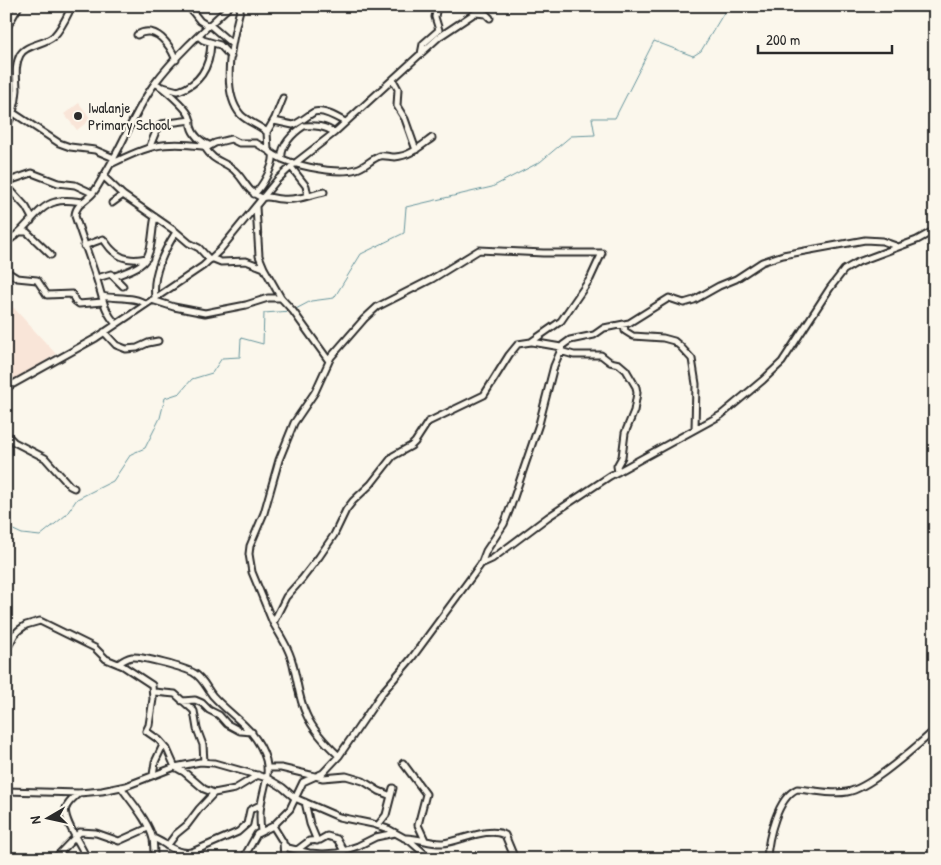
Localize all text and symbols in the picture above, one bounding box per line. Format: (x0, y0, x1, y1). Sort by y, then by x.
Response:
scale bar (758, 22, 892, 54)
text: 200 m (766, 29, 800, 50)
place label: Iwalanje Primary School (88, 97, 171, 135)
marker: Iwalanje Primary School (72, 110, 84, 122)
north arrow (22, 792, 72, 842)
text: N (25, 814, 45, 825)

